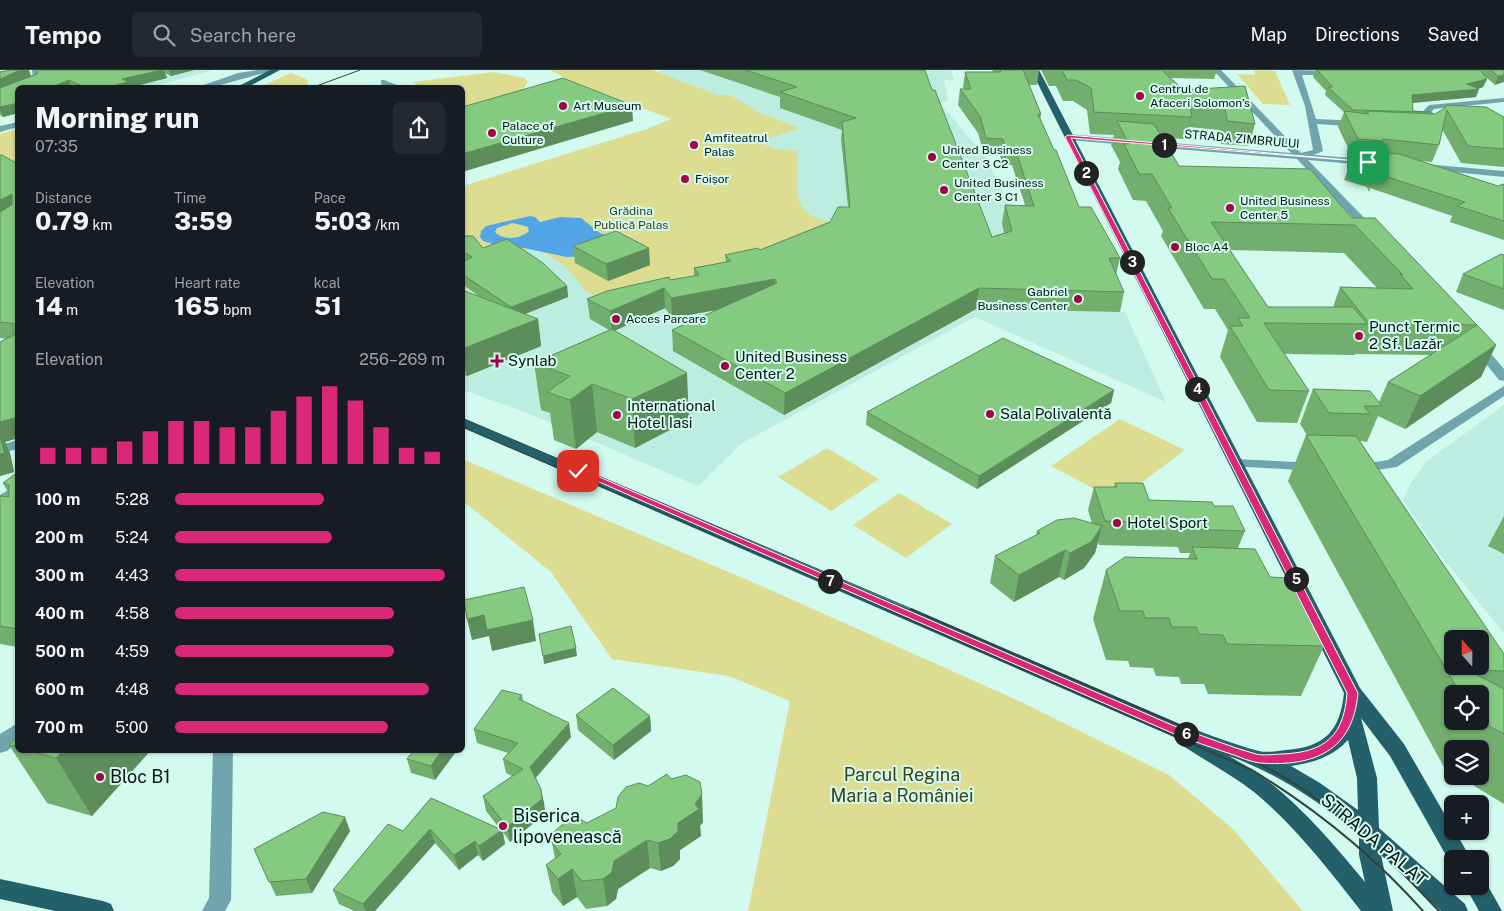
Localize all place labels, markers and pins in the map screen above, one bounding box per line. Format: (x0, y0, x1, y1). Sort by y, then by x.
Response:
place label: Centrul de Afaceri Solomon’s (1150, 82, 1250, 110)
marker: Centrul de Afaceri Solomon’s (1134, 90, 1146, 102)
place label: Art Museum (573, 99, 642, 113)
marker: Art Museum (557, 100, 569, 112)
place label: Palace of Culture (502, 119, 554, 147)
marker: Palace of Culture (486, 127, 498, 139)
place label: Amfiteatrul Palas (704, 131, 768, 159)
pin: 1 (1152, 132, 1176, 158)
marker: Amfiteatrul Palas (688, 139, 700, 151)
pin (1347, 141, 1389, 183)
place label: United Business Center 3 C2 (942, 143, 1032, 171)
marker: United Business Center 3 C2 (926, 151, 938, 163)
pin: 2 (1074, 160, 1098, 186)
place label: Foișor (695, 172, 730, 186)
marker: Foișor (679, 173, 691, 185)
place label: United Business Center 3 C1 (954, 176, 1044, 204)
marker: United Business Center 3 C1 (938, 184, 950, 196)
place label: United Business Center 5 (1240, 194, 1330, 222)
marker: United Business Center 5 (1224, 202, 1236, 214)
place label: Bloc A4 (1185, 240, 1229, 254)
marker: Bloc A4 (1169, 241, 1181, 253)
pin: 3 (1120, 250, 1144, 274)
place label: Gabriel Business Center (977, 285, 1068, 313)
marker: Gabriel Business Center (1072, 293, 1084, 305)
place label: Acces Parcare (626, 312, 706, 326)
marker: Acces Parcare (610, 313, 622, 325)
place label: Punct Termic 2 Sf. Lazăr (1369, 318, 1460, 352)
marker: Punct Termic 2 Sf. Lazăr (1353, 330, 1365, 342)
place label: United Business Center 2 (735, 348, 847, 382)
place label: Synlab (508, 352, 557, 369)
marker: Synlab (490, 354, 504, 368)
marker: United Business Center 2 (719, 360, 731, 372)
pin: 4 (1184, 376, 1210, 402)
place label: International Hotel Iasi (627, 397, 716, 431)
place label: Sala Polivalentă (1000, 405, 1112, 422)
marker: Sala Polivalentă (984, 408, 996, 420)
marker: International Hotel Iasi (611, 409, 623, 421)
pin (557, 450, 599, 492)
place label: Hotel Sport (1127, 514, 1208, 531)
marker: Hotel Sport (1111, 517, 1123, 529)
pin: 5 (1284, 566, 1308, 592)
pin: 7 (818, 568, 842, 594)
pin: 6 (1174, 722, 1198, 746)
place label: Bloc B1 (110, 766, 171, 787)
marker: Bloc B1 (94, 771, 106, 783)
place label: Biserica lipovenească (513, 805, 622, 847)
marker: Biserica lipovenească (497, 820, 509, 832)

